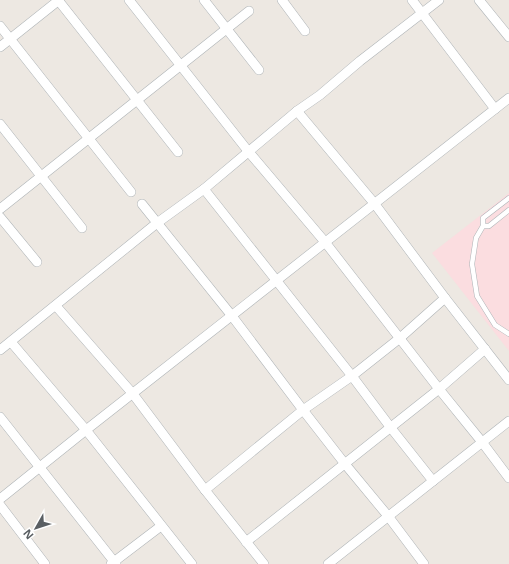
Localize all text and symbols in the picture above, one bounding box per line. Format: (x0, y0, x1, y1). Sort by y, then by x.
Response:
north arrow (16, 508, 56, 548)
text: N (19, 526, 36, 543)

